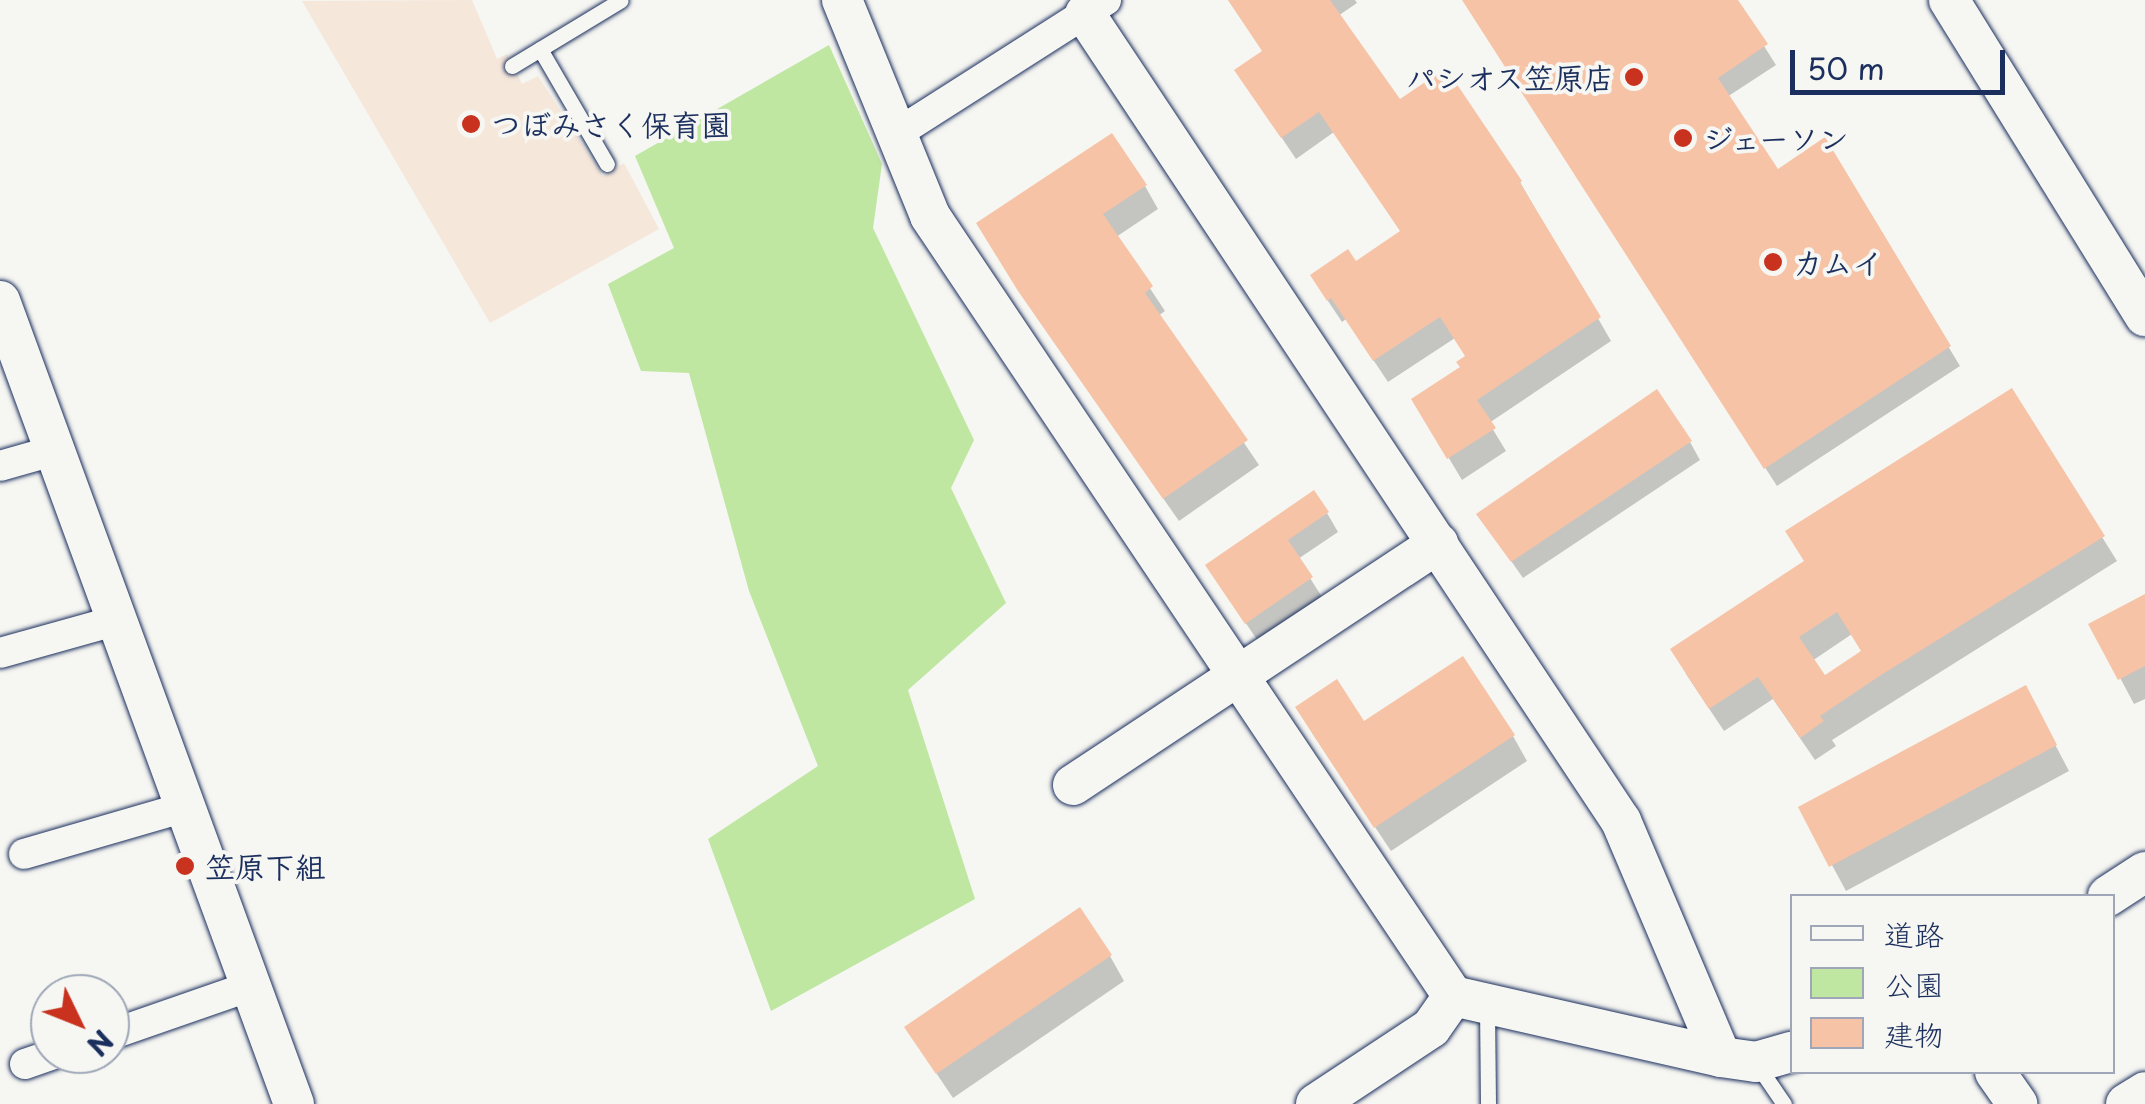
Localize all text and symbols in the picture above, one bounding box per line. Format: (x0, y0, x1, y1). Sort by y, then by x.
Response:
scale bar (1795, 30, 2010, 92)
text: 50 m (1807, 45, 1885, 90)
place label: パシオス笠原店 (1404, 59, 1614, 95)
marker: パシオス笠原店 (1623, 66, 1645, 88)
place label: つぼみさく保育園 (491, 106, 731, 142)
marker: つぼみさく保育園 (460, 113, 482, 135)
place label: ジェーソン (1703, 120, 1851, 156)
marker: ジェーソン (1672, 127, 1694, 149)
place label: カムイ (1793, 244, 1883, 280)
marker: カムイ (1762, 251, 1784, 273)
place label: 笠原下組 (205, 848, 325, 884)
marker: 笠原下組 (174, 855, 196, 877)
legend (1790, 894, 2115, 1074)
text: 道路 (1884, 911, 1944, 956)
text: 公園 (1884, 961, 1944, 1006)
north arrow (30, 974, 130, 1074)
text: 建物 (1884, 1011, 1944, 1056)
text: N (78, 1021, 124, 1066)

